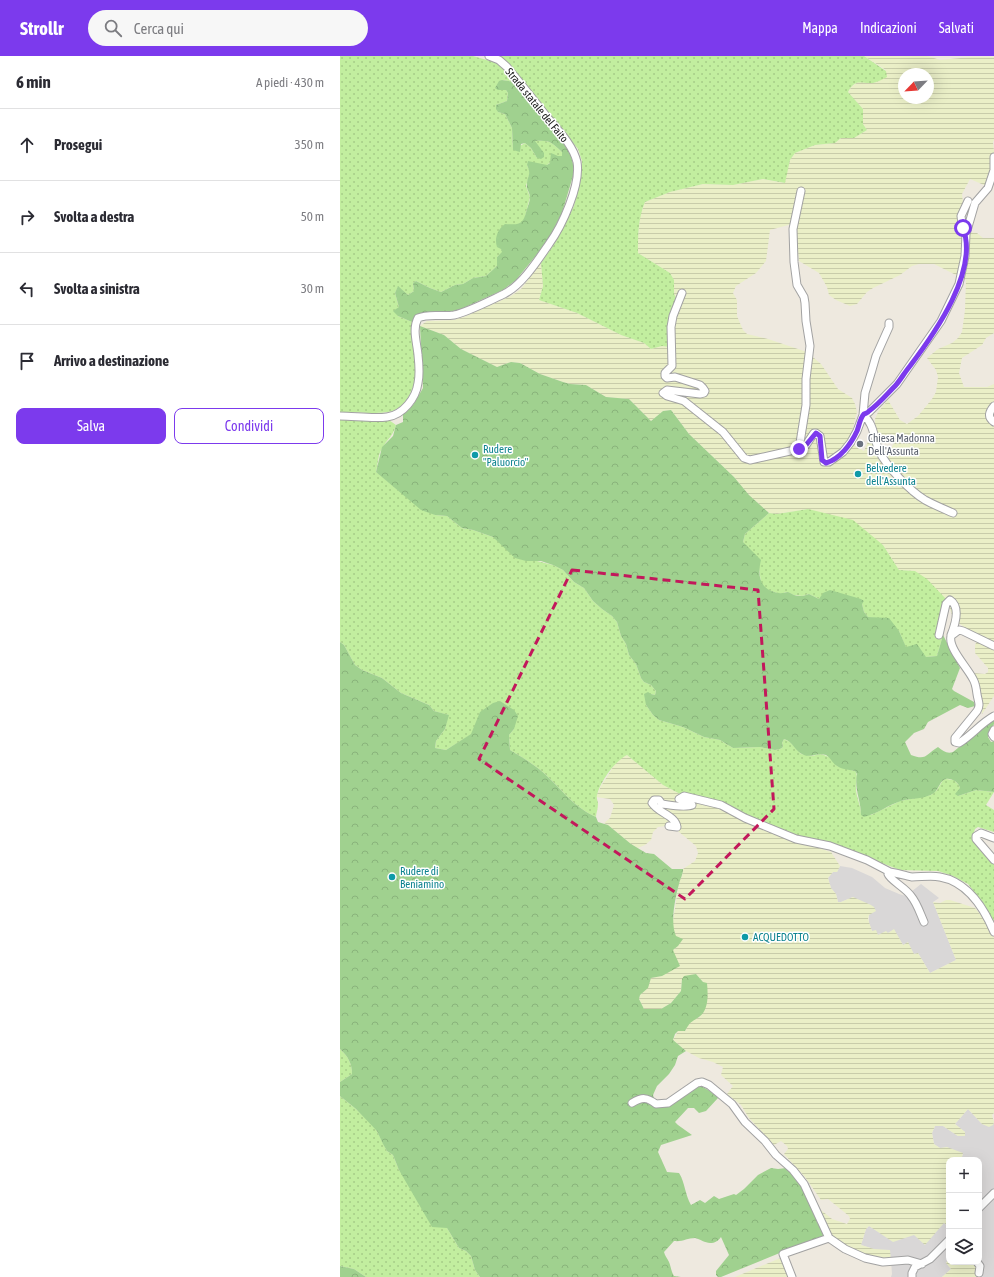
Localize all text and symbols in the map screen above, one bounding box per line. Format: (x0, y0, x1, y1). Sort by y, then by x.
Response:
search box (88, 10, 368, 46)
text: Strollr (20, 17, 64, 39)
icon: search (102, 17, 124, 39)
text: Cerca qui (134, 20, 184, 37)
text: Mappa (802, 20, 838, 36)
text: Indicazioni (860, 20, 917, 36)
text: Salvati (939, 20, 974, 36)
street label: Strada statale del Faito (503, 65, 571, 145)
north arrow (898, 68, 934, 104)
text: 6 min (16, 72, 51, 92)
text: A piedi · 430 m (256, 75, 324, 90)
icon: ahead (16, 134, 38, 156)
text: Prosegui (54, 136, 102, 153)
text: 350 m (295, 137, 324, 152)
icon: right (16, 206, 38, 228)
text: Svolta a destra (54, 208, 134, 225)
text: 50 m (301, 209, 324, 224)
route start (954, 219, 972, 237)
icon: left (16, 278, 38, 300)
text: Svolta a sinistra (54, 280, 140, 297)
text: 30 m (301, 281, 324, 296)
icon: arrive (16, 350, 38, 372)
text: Arrivo a destinazione (54, 352, 169, 369)
button: Salva (16, 408, 166, 444)
button: Condividi (174, 408, 324, 444)
place label: Chiesa Madonna Dell'Assunta (868, 432, 935, 457)
marker: Chiesa Madonna Dell'Assunta (855, 439, 865, 449)
route end (790, 440, 808, 458)
place label: Rudere "Paluorcio" (483, 443, 529, 468)
marker: Rudere "Paluorcio" (470, 450, 480, 460)
place label: Belvedere dell'Assunta (866, 462, 916, 487)
marker: Belvedere dell'Assunta (853, 469, 863, 479)
place label: Rudere di Beniamino (400, 865, 444, 890)
marker: Rudere di Beniamino (387, 872, 397, 882)
place label: ACQUEDOTTO (753, 931, 809, 943)
marker: ACQUEDOTTO (740, 932, 750, 942)
map controls (946, 1157, 982, 1265)
button: + (946, 1157, 982, 1193)
button: − (946, 1193, 982, 1229)
button: layers (946, 1229, 982, 1265)

